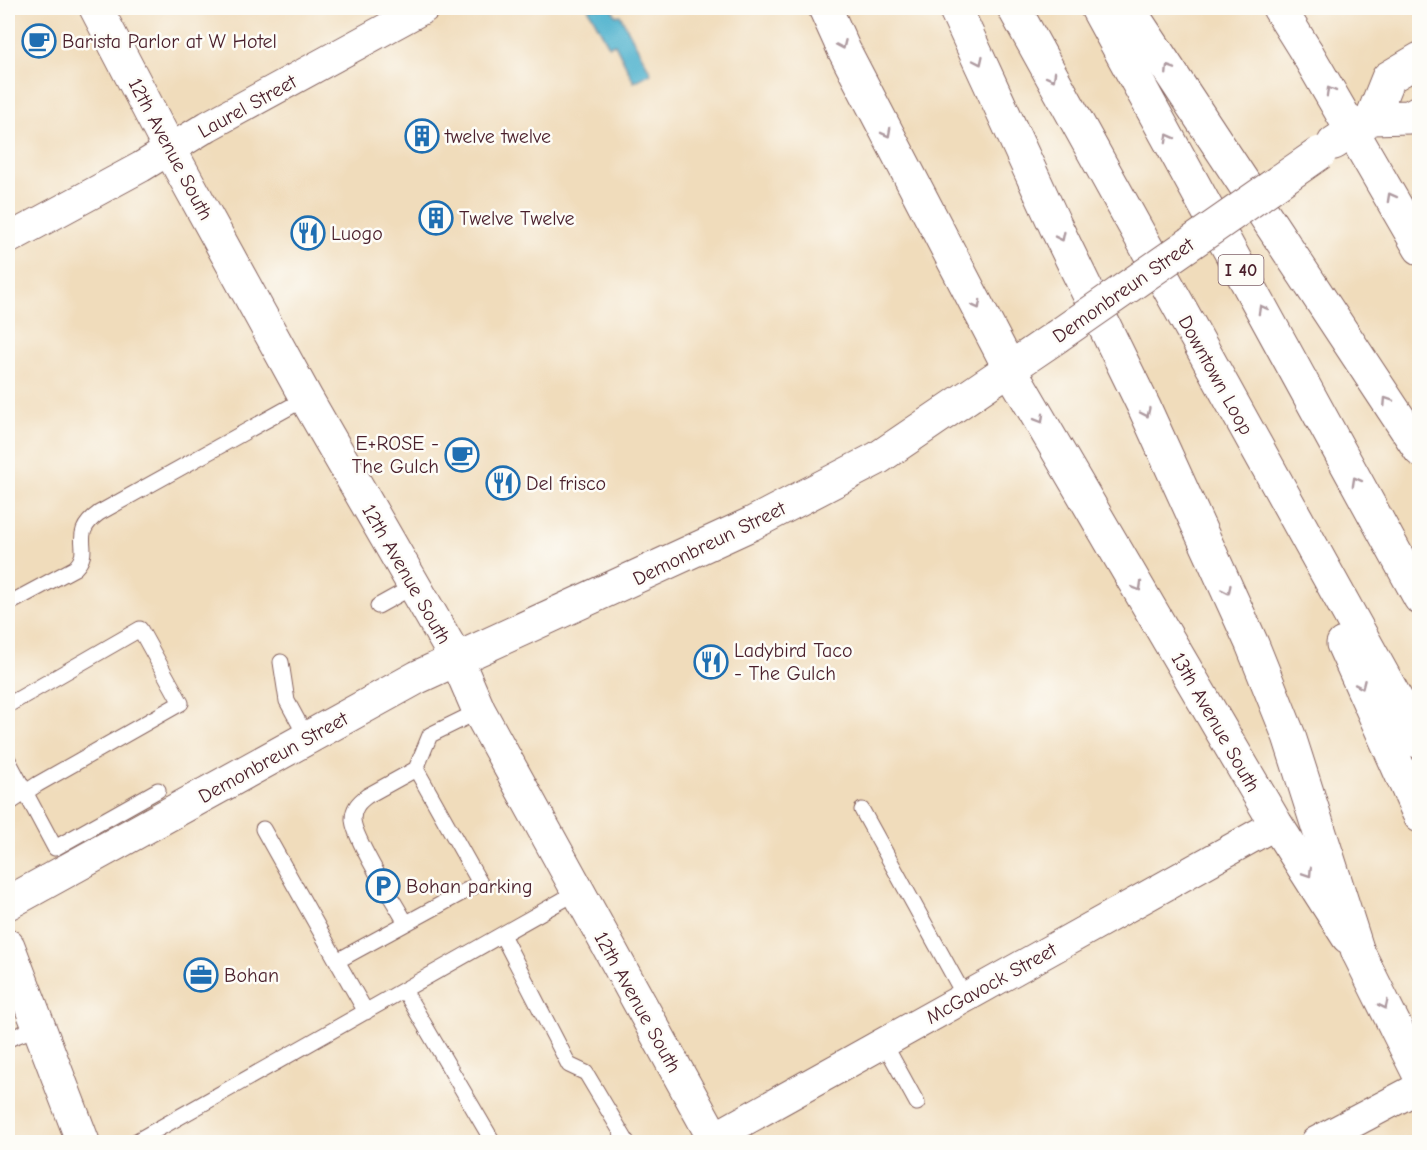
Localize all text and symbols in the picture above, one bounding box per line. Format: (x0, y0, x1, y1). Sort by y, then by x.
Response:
cafe icon: Barista Parlor at W Hotel (21, 23, 57, 59)
place label: Barista Parlor at W Hotel (62, 30, 277, 53)
one-way arrow (834, 38, 846, 49)
one-way arrow (972, 54, 984, 65)
one-way arrow (1164, 65, 1176, 75)
street label: Laurel Street (194, 69, 302, 143)
one-way arrow (1045, 71, 1056, 81)
street label: 12th Avenue South (123, 74, 218, 224)
one-way arrow (1326, 87, 1337, 97)
building icon: twelve twelve (404, 118, 440, 154)
place label: twelve twelve (444, 125, 551, 148)
one-way arrow (880, 126, 891, 137)
one-way arrow (1165, 134, 1176, 144)
one-way arrow (1387, 193, 1398, 203)
building icon: Twelve Twelve (418, 200, 454, 236)
place label: Twelve Twelve (459, 207, 575, 230)
restaurant icon: Luogo (290, 215, 326, 251)
place label: Luogo (331, 222, 383, 245)
one-way arrow (1054, 231, 1066, 242)
street label: Demonbreun Street (1048, 232, 1199, 348)
road number: I 40 (1218, 255, 1264, 285)
one-way arrow (970, 299, 981, 310)
one-way arrow (1258, 305, 1269, 316)
street label: Downtown Loop (1173, 312, 1258, 439)
one-way arrow (1384, 397, 1395, 408)
one-way arrow (1139, 407, 1151, 418)
one-way arrow (1033, 413, 1044, 423)
place label: E+ROSE - The Gulch (352, 432, 439, 478)
cafe icon: E+ROSE - The Gulch (444, 437, 480, 473)
restaurant icon: Del frisco (485, 465, 521, 501)
place label: Del frisco (526, 472, 606, 495)
one-way arrow (1352, 476, 1363, 487)
street label: Demonbreun Street (629, 496, 791, 590)
street label: 12th Avenue South (357, 500, 456, 648)
one-way arrow (1131, 581, 1143, 592)
one-way arrow (1220, 584, 1232, 595)
place label: Ladybird Taco - The Gulch (734, 639, 853, 685)
restaurant icon: Ladybird Taco - The Gulch (693, 644, 729, 680)
street label: 13th Avenue South (1166, 649, 1265, 796)
one-way arrow (1354, 679, 1366, 690)
street label: Demonbreun Street (195, 706, 353, 808)
one-way arrow (1300, 867, 1312, 877)
parking icon: Bohan parking (365, 868, 401, 904)
place label: Bohan parking (406, 875, 533, 898)
street label: 12th Avenue South (589, 928, 686, 1077)
street label: McGavock Street (922, 937, 1062, 1029)
office icon: Bohan (183, 957, 219, 993)
place label: Bohan (224, 964, 279, 987)
one-way arrow (1377, 998, 1389, 1009)

